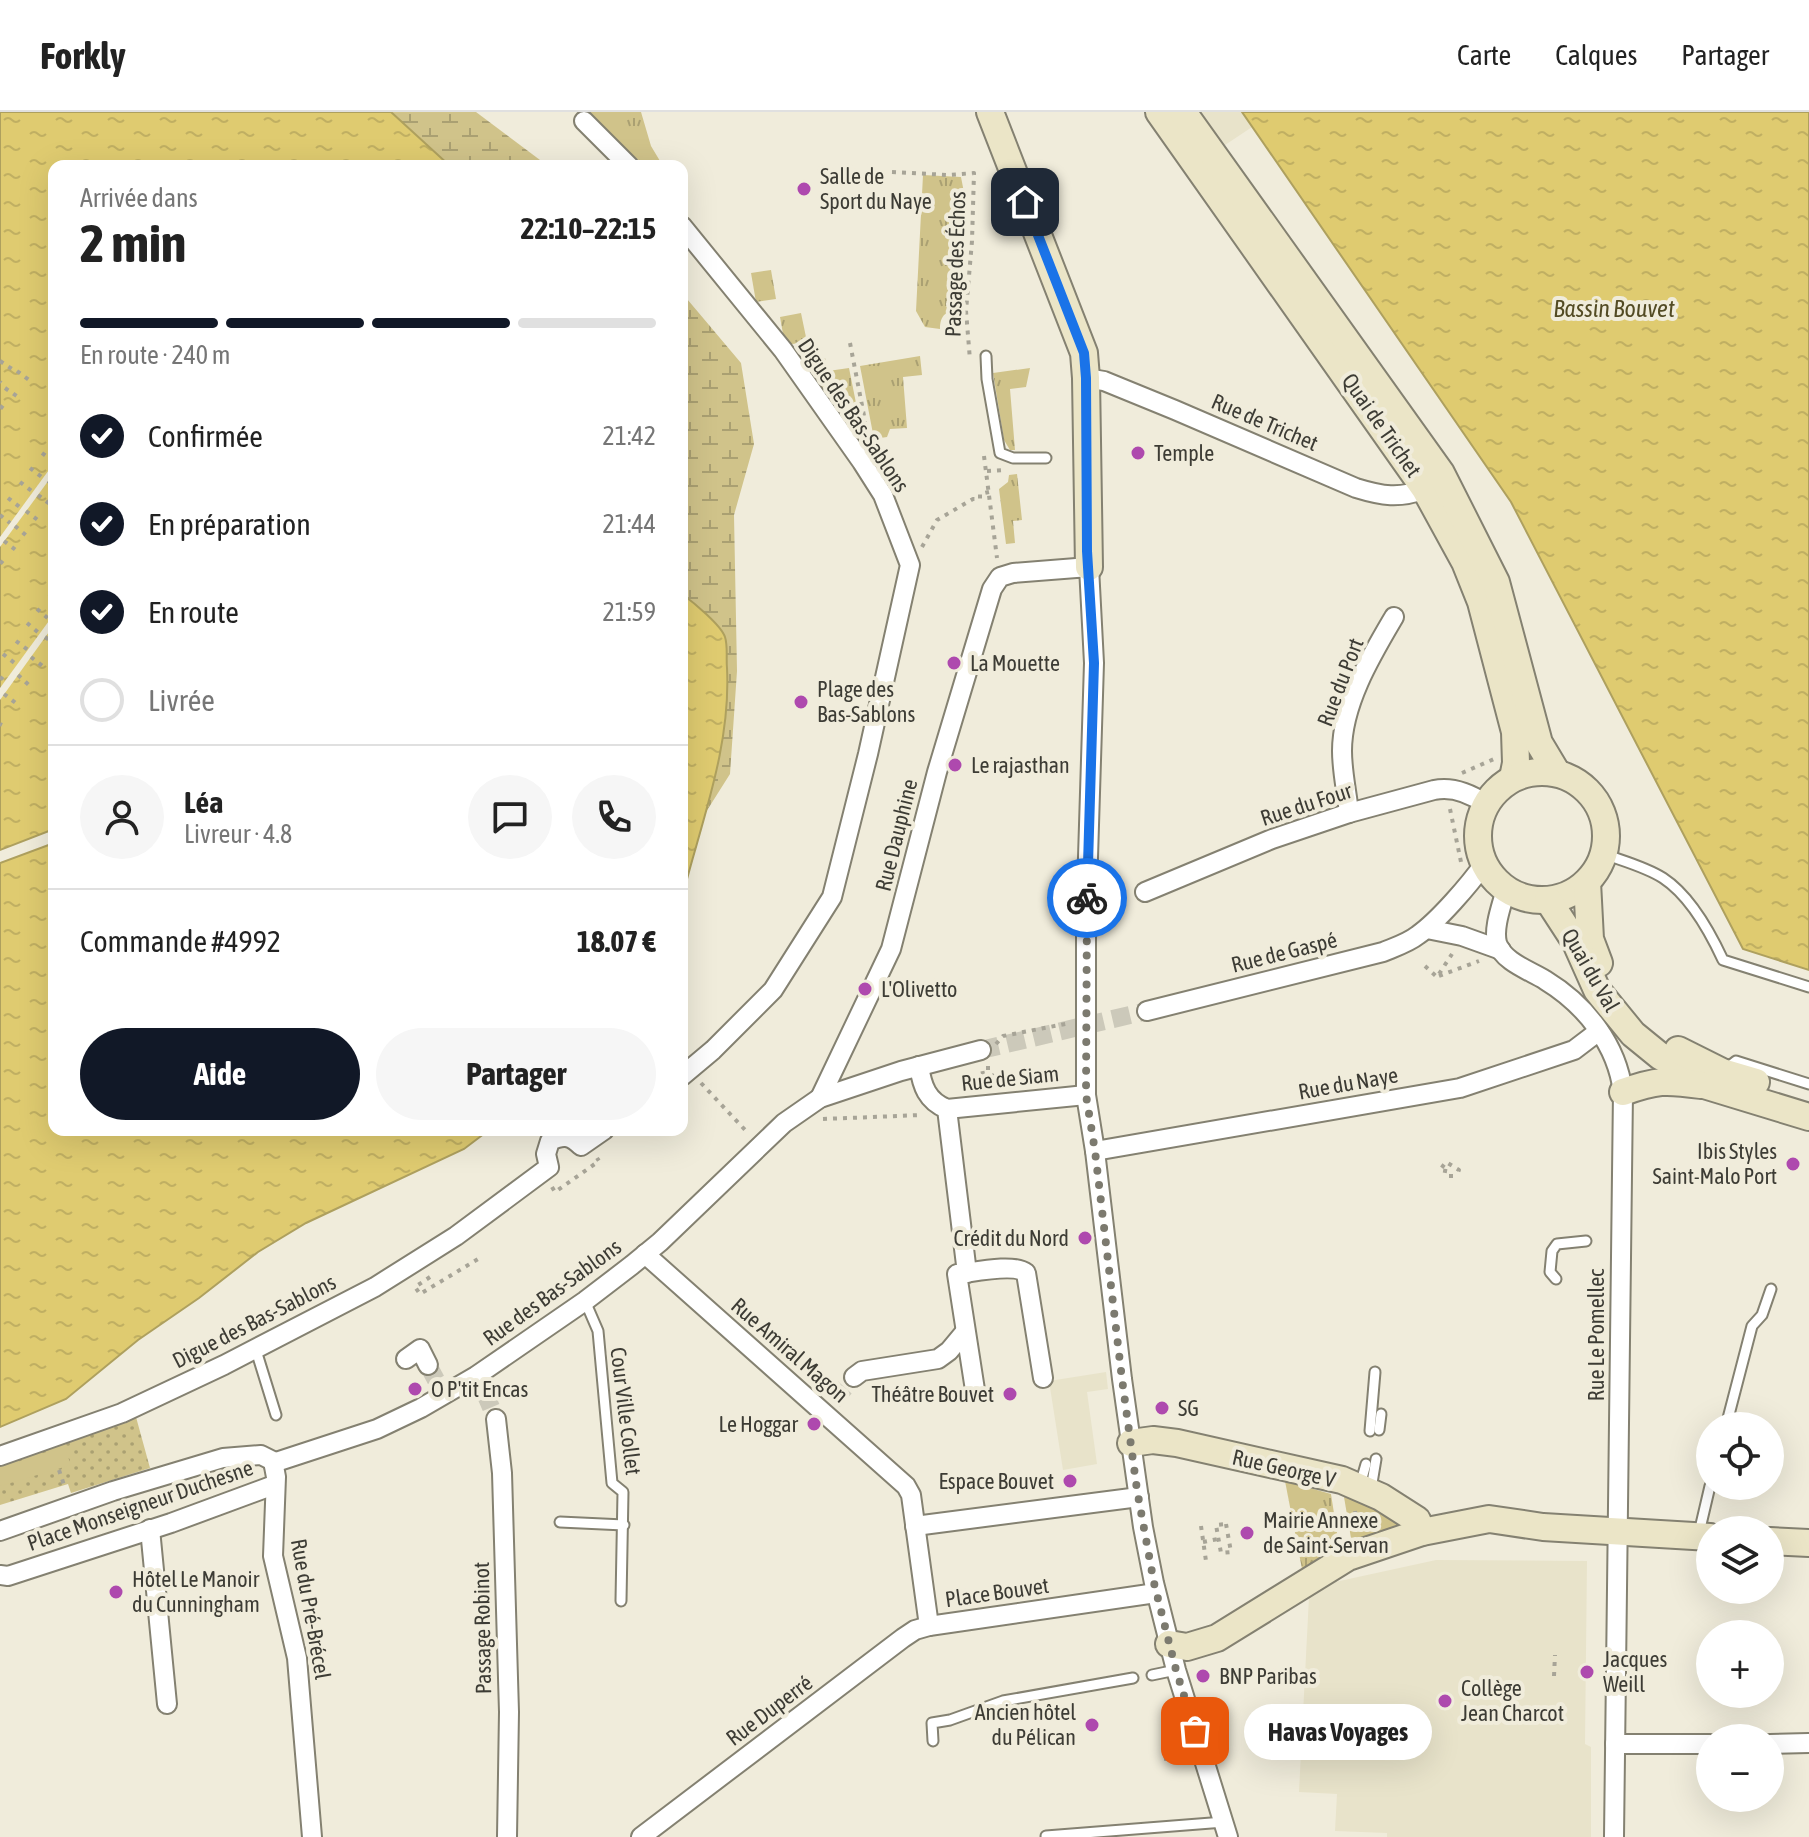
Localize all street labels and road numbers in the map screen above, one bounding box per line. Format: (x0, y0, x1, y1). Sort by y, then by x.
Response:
street label: Passage des Échos (939, 190, 971, 337)
street label: Digue des Bas-Sablons (793, 333, 915, 497)
street label: Quai de Trichet (1337, 368, 1427, 482)
street label: Rue de Trichet (1208, 388, 1322, 456)
street label: Rue du Port (1311, 634, 1369, 730)
street label: Rue Dauphine (870, 776, 922, 894)
street label: Rue du Four (1257, 777, 1355, 831)
street label: Quai du Val (1557, 924, 1625, 1016)
street label: Rue de Gaspé (1228, 926, 1340, 978)
street label: Rue de Siam (960, 1060, 1060, 1096)
street label: Rue du Naye (1296, 1061, 1400, 1105)
street label: Rue des Bas-Sablons (478, 1233, 626, 1351)
street label: Digue des Bas-Sablons (168, 1268, 340, 1373)
street label: Rue Le Pomellec (1583, 1268, 1609, 1401)
street label: Rue Amiral Magon (726, 1292, 854, 1408)
street label: Cour Ville Collet (605, 1346, 647, 1476)
street label: Rue George V (1230, 1444, 1338, 1493)
street label: Place Monseigneur Duchesne (24, 1454, 256, 1556)
street label: Rue du Pré-Brécel (286, 1537, 336, 1681)
street label: Passage Robinot (468, 1562, 496, 1694)
street label: Place Bouvet (943, 1572, 1051, 1612)
street label: Rue Duperré (721, 1669, 817, 1751)

